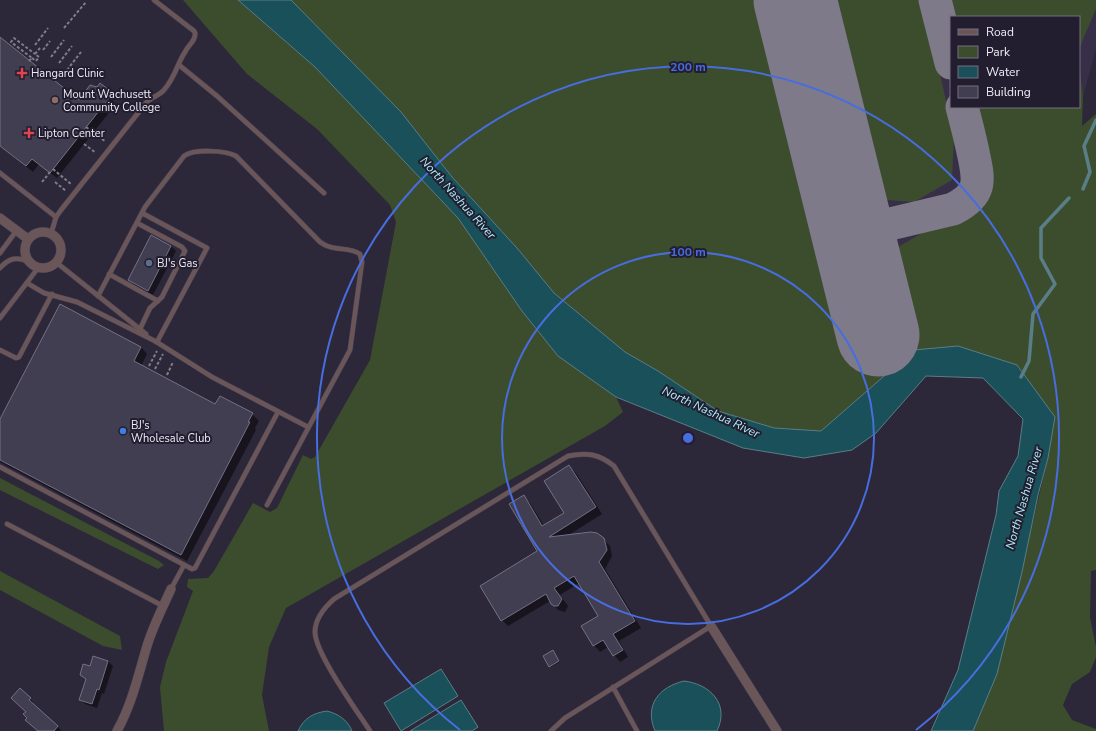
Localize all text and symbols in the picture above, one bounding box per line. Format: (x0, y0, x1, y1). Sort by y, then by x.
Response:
legend (950, 16, 1080, 108)
text: Road (986, 24, 1014, 40)
text: Park (986, 44, 1011, 60)
text: 200 m (670, 59, 706, 75)
text: Water (986, 64, 1020, 80)
place label: Hangard Clinic (31, 66, 104, 81)
marker: Hangard Clinic (16, 67, 28, 79)
text: Building (986, 84, 1031, 100)
place label: Mount Wachusett Community College (63, 87, 160, 115)
marker: Mount Wachusett Community College (50, 95, 60, 105)
place label: Lipton Center (38, 126, 105, 141)
marker: Lipton Center (23, 127, 35, 139)
water label: North Nashua River (417, 153, 500, 243)
text: 100 m (670, 244, 706, 260)
place label: BJ's Gas (157, 256, 198, 271)
marker: BJ's Gas (144, 258, 154, 268)
water label: North Nashua River (660, 382, 763, 442)
place label: BJ's Wholesale Club (131, 418, 211, 446)
marker: BJ's Wholesale Club (118, 426, 128, 436)
centre of rings (681, 431, 695, 445)
water label: North Nashua River (1002, 444, 1046, 551)

